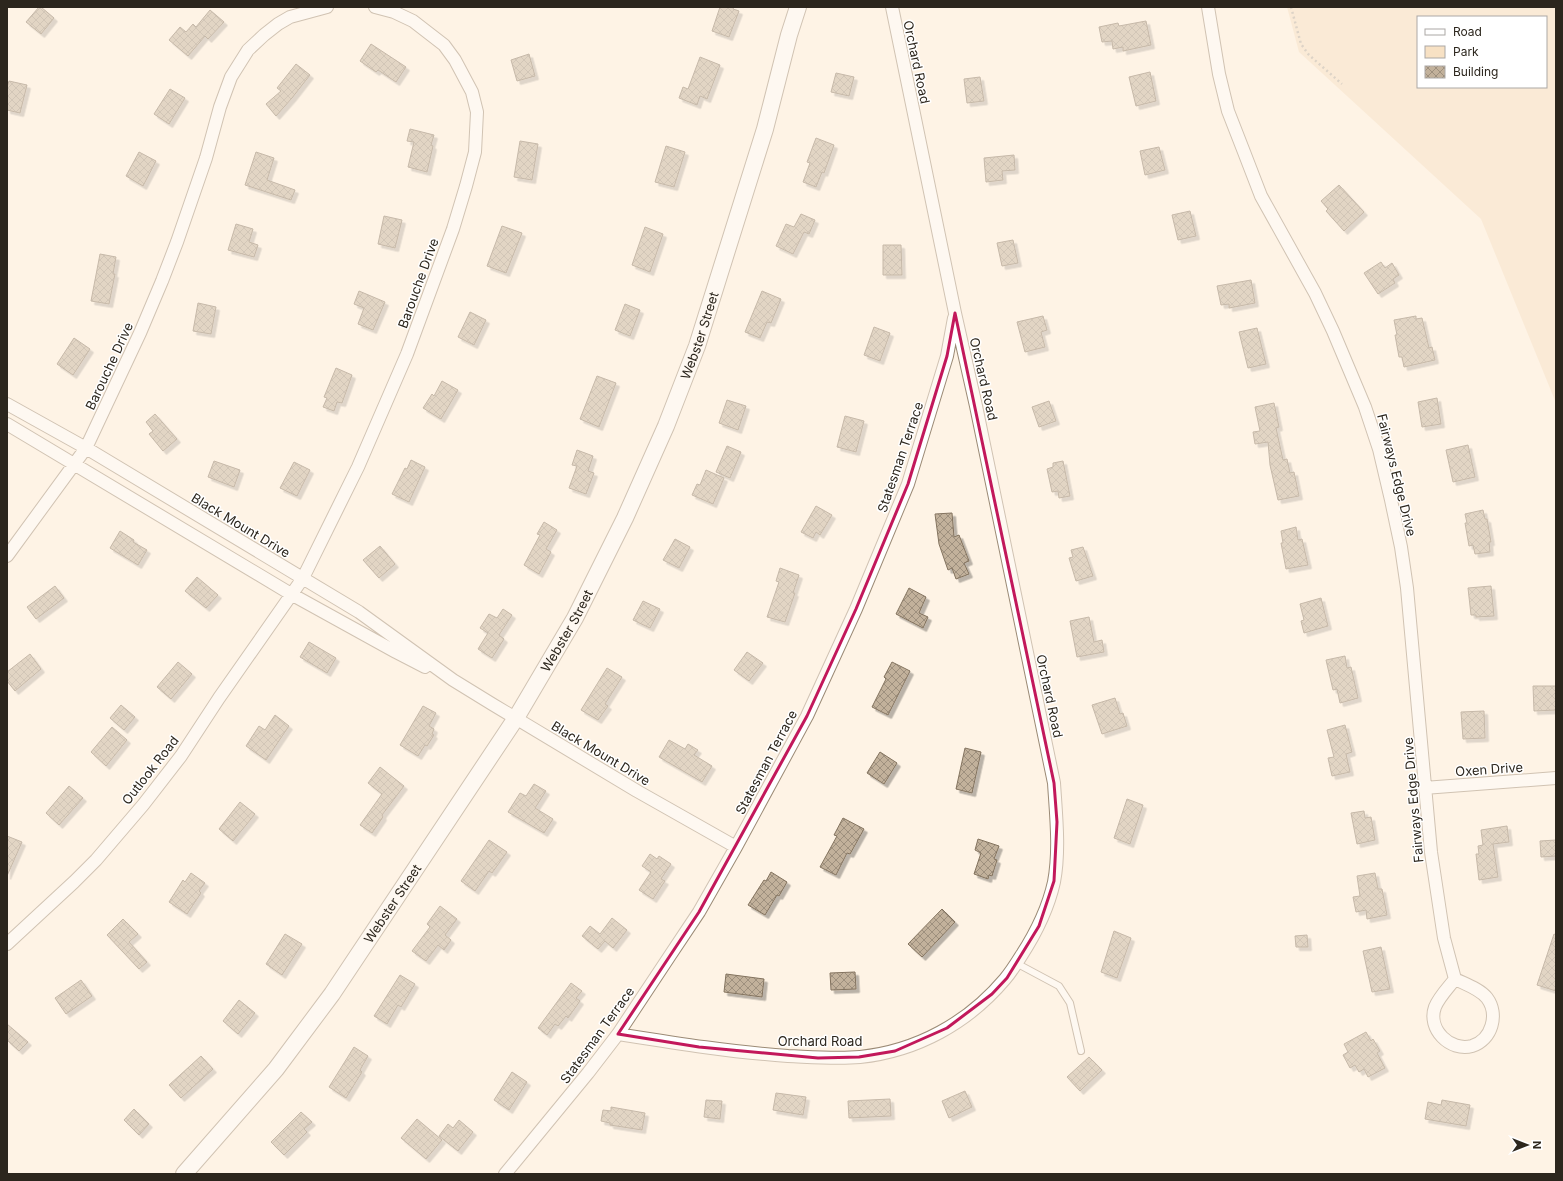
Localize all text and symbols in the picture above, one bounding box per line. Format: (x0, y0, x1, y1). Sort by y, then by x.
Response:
legend (1417, 16, 1547, 88)
street label: Orchard Road (900, 19, 934, 105)
text: Road (1453, 24, 1482, 39)
text: Park (1453, 44, 1479, 59)
text: Building (1453, 64, 1498, 79)
street label: Barouche Drive (394, 236, 442, 330)
street label: Webster Street (677, 290, 722, 382)
street label: Barouche Drive (82, 320, 136, 412)
street label: Orchard Road (967, 336, 1001, 422)
street label: Statesman Terrace (874, 400, 926, 514)
street label: Fairways Edge Drive (1374, 412, 1420, 538)
street label: Black Mount Drive (189, 489, 293, 561)
street label: Webster Street (537, 587, 596, 674)
street label: Orchard Road (1033, 653, 1067, 739)
street label: Statesman Terrace (732, 707, 800, 817)
street label: Black Mount Drive (549, 717, 653, 789)
street label: Outlook Road (118, 732, 182, 808)
street label: Fairways Edge Drive (1400, 737, 1426, 863)
street label: Oxen Drive (1455, 759, 1523, 779)
street label: Webster Street (360, 861, 424, 946)
street label: Statesman Terrace (556, 983, 638, 1087)
street label: Orchard Road (778, 1033, 862, 1049)
north arrow (1507, 1125, 1547, 1165)
text: N (1530, 1141, 1544, 1149)

